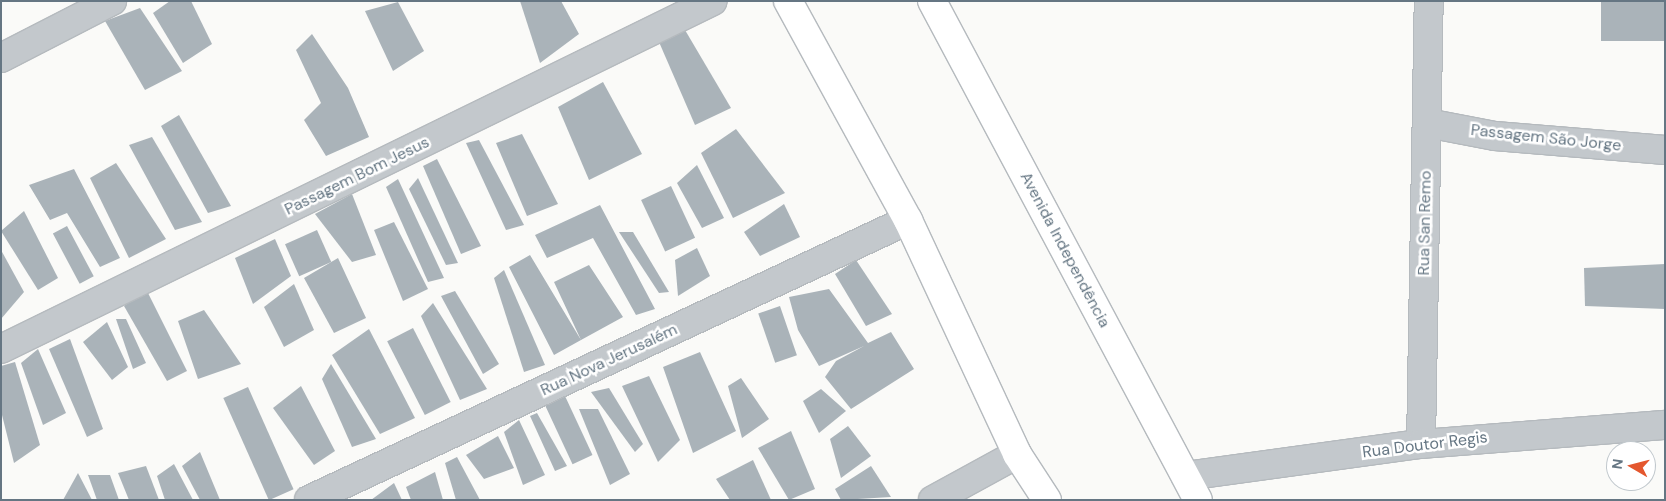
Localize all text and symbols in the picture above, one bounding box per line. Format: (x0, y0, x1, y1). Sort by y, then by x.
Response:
street label: Passagem São Jorge (1470, 121, 1622, 155)
street label: Passagem Bom Jesus (282, 133, 432, 219)
street label: Avenida Independência (1016, 169, 1114, 331)
street label: Rua San Remo (1414, 170, 1436, 276)
street label: Rua Nova Jerusalém (538, 320, 680, 400)
street label: Rua Doutor Regis (1361, 428, 1489, 462)
north arrow (1606, 441, 1656, 491)
text: N (1608, 458, 1627, 470)

